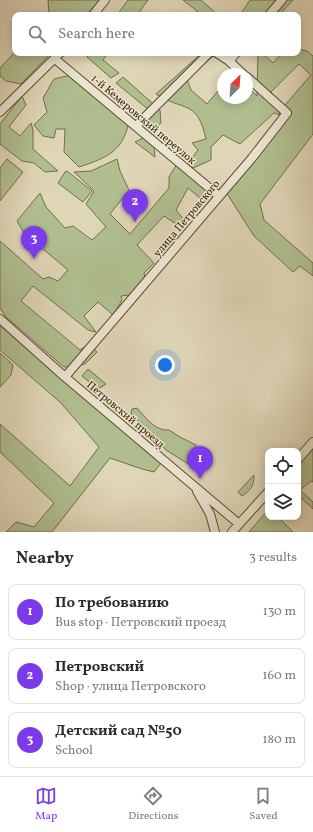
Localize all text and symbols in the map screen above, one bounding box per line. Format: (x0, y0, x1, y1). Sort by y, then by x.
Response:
search box (12, 12, 301, 56)
icon: search (26, 23, 48, 45)
text: Search here (58, 24, 135, 45)
north arrow (217, 68, 253, 104)
street label: 1-й Кемеровский переулок (87, 72, 199, 169)
street label: улица Петровского (150, 177, 224, 261)
pin: 2 (122, 189, 148, 222)
pin: 3 (21, 226, 47, 259)
your location (155, 355, 175, 375)
street label: Петровский проезд (83, 378, 168, 453)
pin: 1 (187, 446, 213, 479)
map controls (265, 448, 301, 520)
button: locate (265, 448, 301, 484)
button: layers (265, 484, 301, 520)
text: Nearby (16, 547, 74, 570)
text: 3 results (249, 549, 297, 567)
text: По требованию (55, 593, 169, 614)
text: 1 (27, 603, 33, 621)
text: 130 m (263, 603, 296, 621)
text: Bus stop · Петровский проезд (55, 614, 226, 632)
text: Петровский (55, 657, 144, 678)
text: 2 (27, 667, 33, 685)
text: 160 m (262, 667, 296, 685)
text: Shop · улица Петровского (55, 678, 206, 696)
text: Детский сад №50 (55, 721, 182, 742)
text: 3 (27, 731, 33, 749)
text: 180 m (262, 731, 296, 749)
text: School (55, 742, 93, 760)
tab: Map (35, 785, 57, 824)
tab: Directions (128, 785, 179, 824)
tab: Saved (249, 785, 278, 824)

